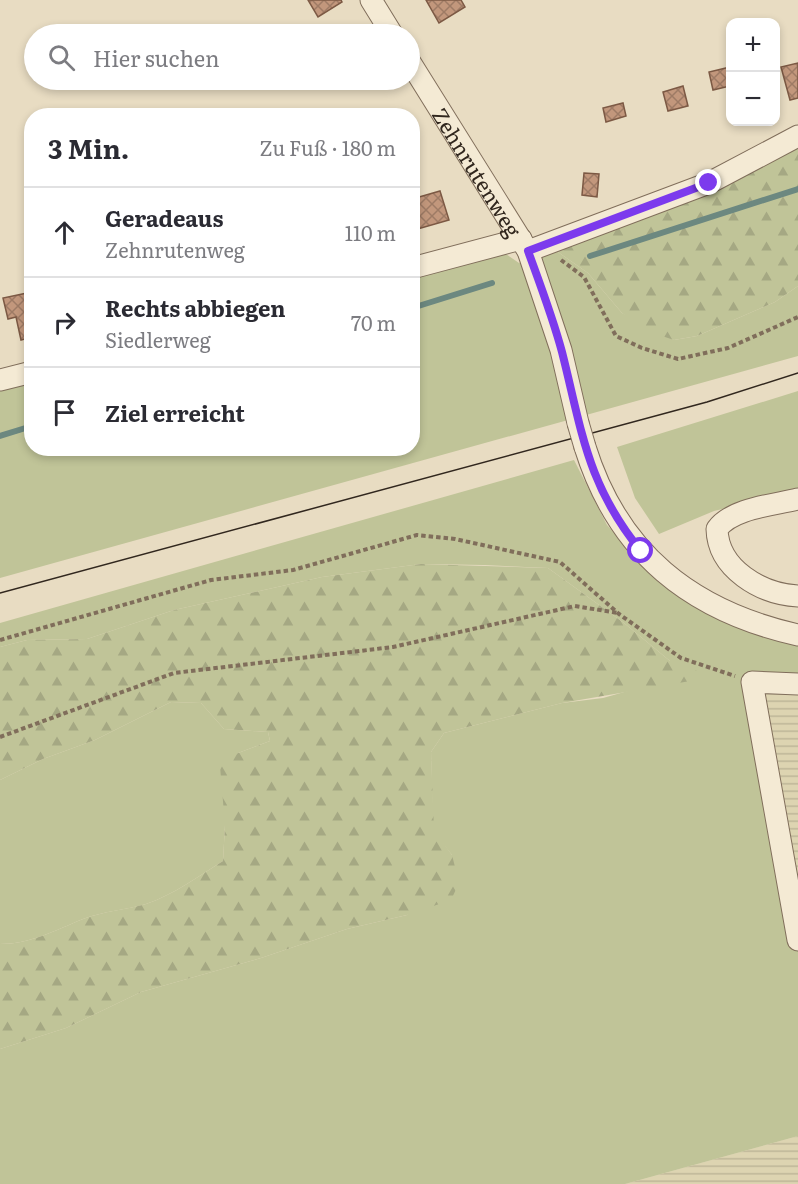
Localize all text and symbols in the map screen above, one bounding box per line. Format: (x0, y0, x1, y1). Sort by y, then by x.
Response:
map controls (726, 18, 780, 126)
button: + (726, 18, 780, 72)
search box (24, 24, 420, 90)
icon: search (45, 41, 78, 74)
text: Hier suchen (93, 41, 220, 74)
button: − (726, 72, 780, 126)
street label: Zehnrutenweg (426, 101, 531, 242)
text: 3 Min. (48, 128, 129, 167)
text: Zu Fuß · 180 m (259, 132, 396, 162)
route end (695, 169, 721, 195)
text: Geradeaus (105, 201, 223, 234)
icon: ahead (48, 216, 81, 249)
text: 110 m (345, 217, 396, 247)
text: Zehnrutenweg (105, 234, 245, 264)
text: Rechts abbiegen (105, 291, 285, 324)
icon: right (48, 306, 81, 339)
text: 70 m (351, 307, 396, 337)
text: Siedlerweg (105, 324, 211, 354)
icon: arrive (48, 396, 81, 429)
text: Ziel erreicht (105, 396, 245, 429)
route start (627, 537, 653, 563)

